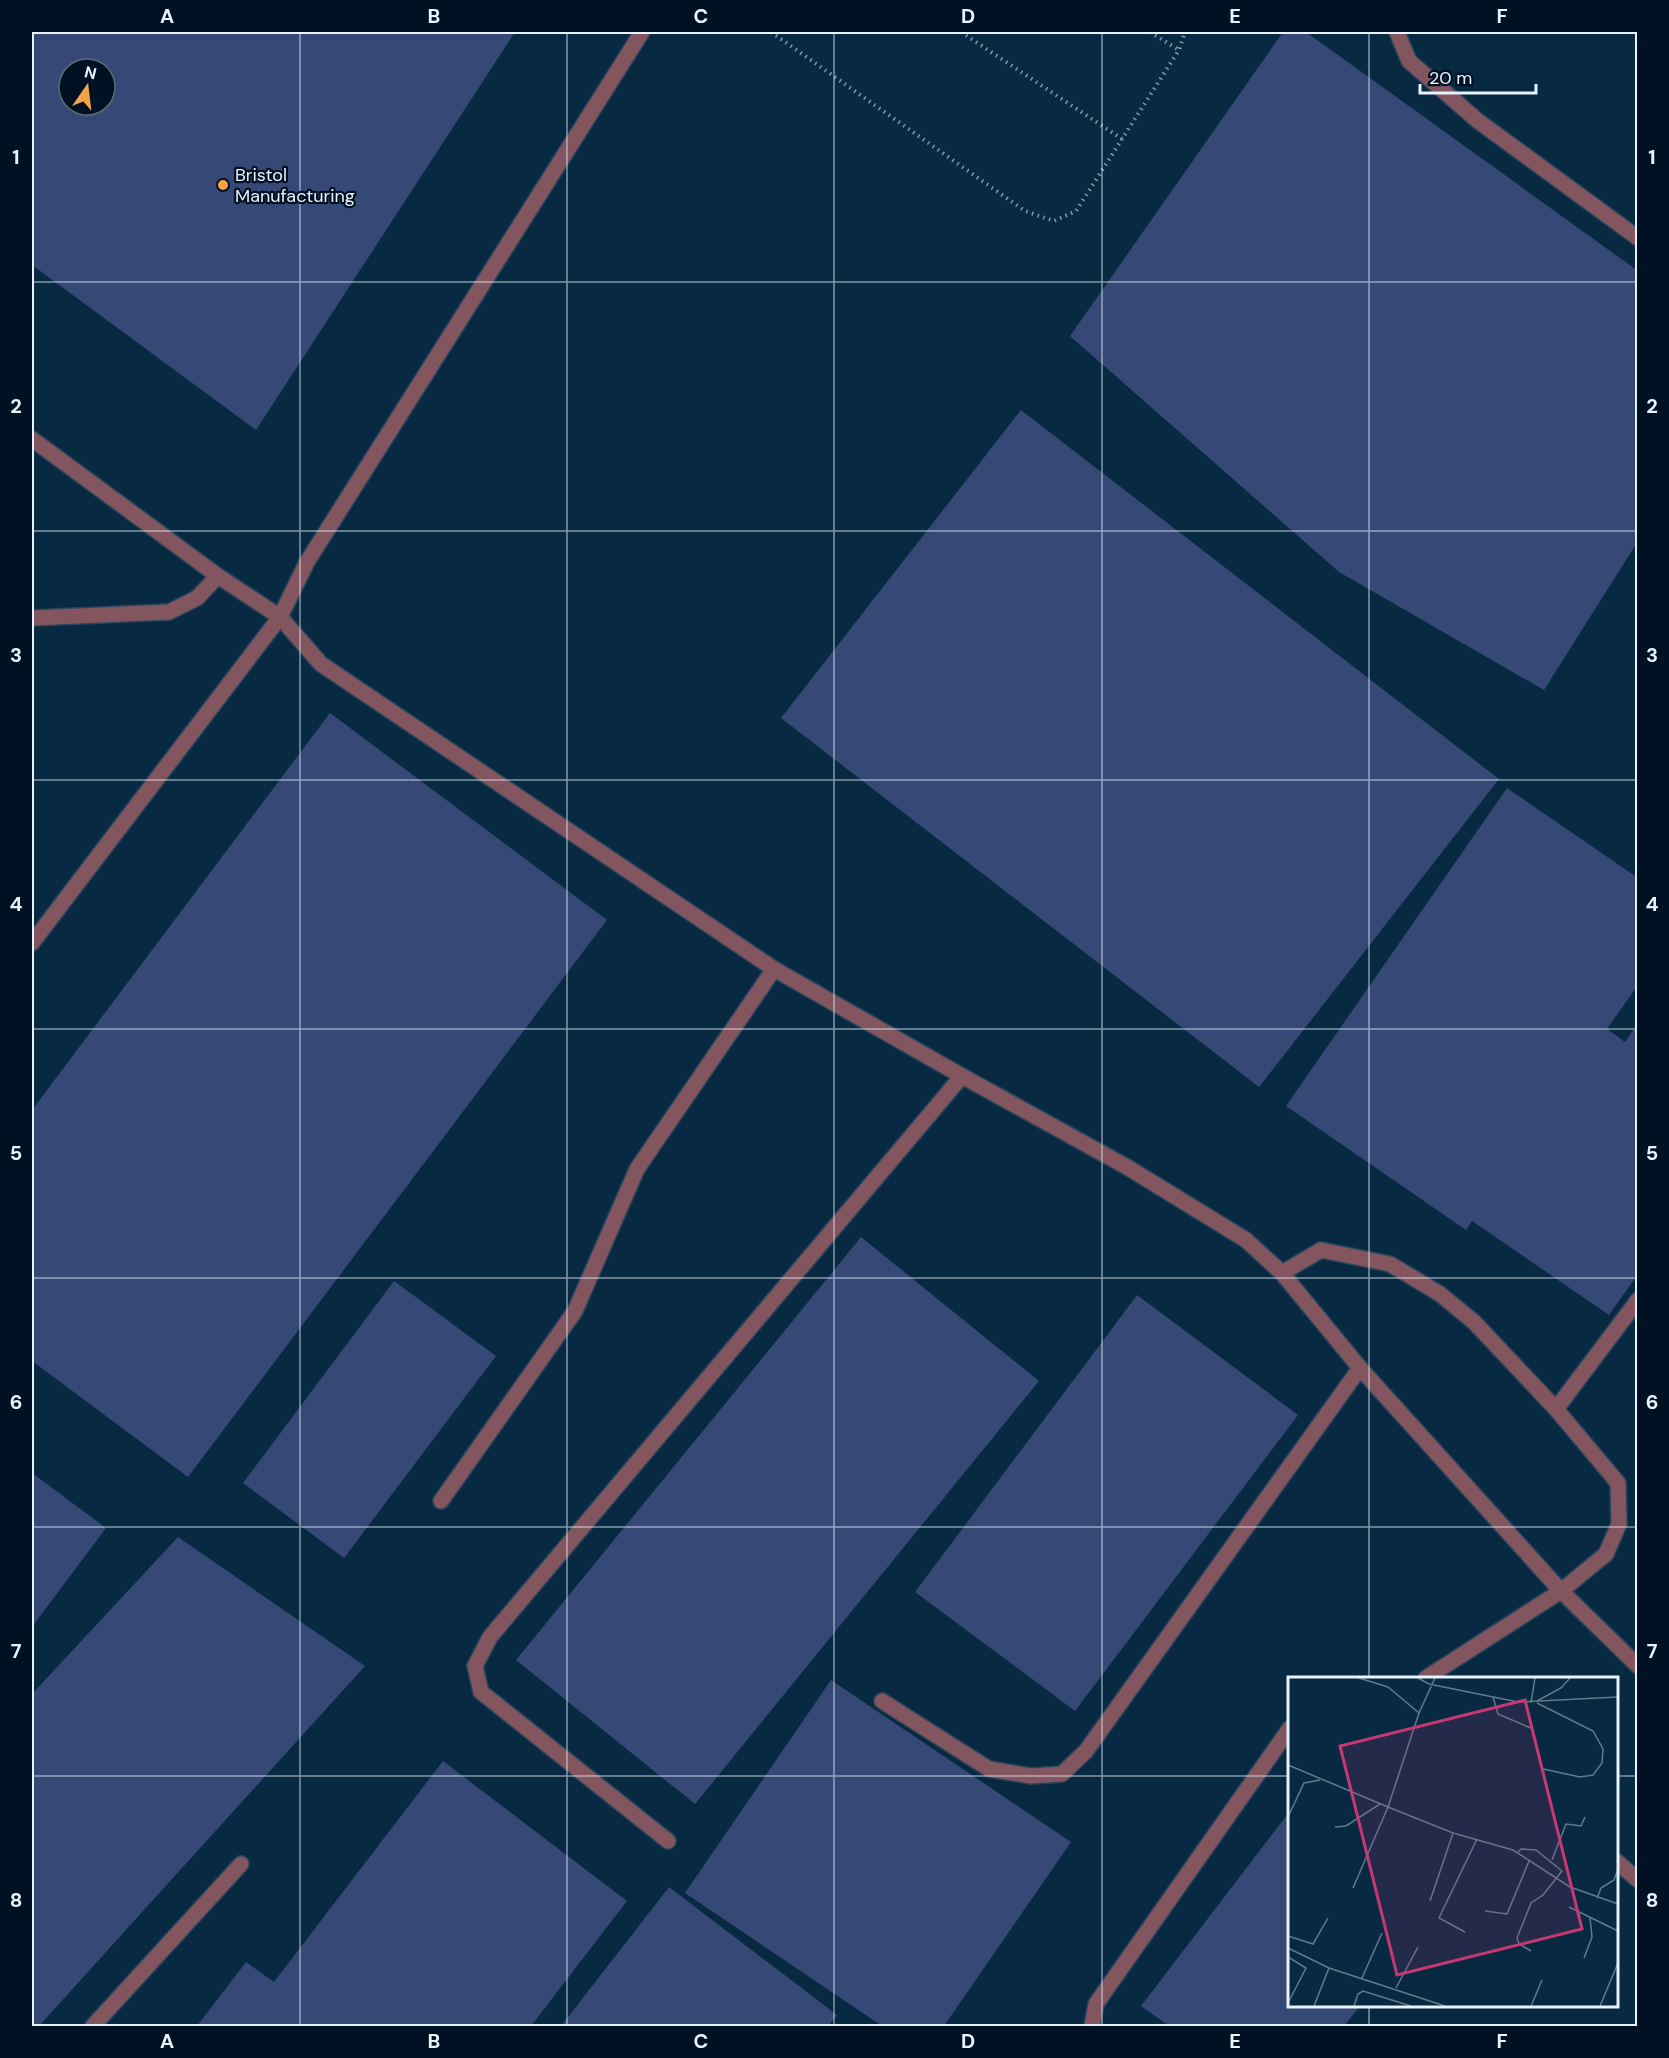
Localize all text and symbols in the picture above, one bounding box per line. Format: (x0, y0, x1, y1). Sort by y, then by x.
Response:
text: A (160, 3, 174, 29)
text: B (428, 3, 440, 29)
text: C (694, 3, 708, 29)
text: D (961, 3, 975, 29)
text: E (1229, 3, 1241, 29)
text: F (1496, 3, 1508, 29)
north arrow (57, 57, 117, 117)
scale bar (1420, 57, 1536, 95)
text: N (82, 61, 99, 85)
text: 20 m (1429, 66, 1472, 90)
text: 1 (12, 144, 20, 170)
text: 1 (1648, 144, 1656, 170)
place label: Bristol Manufacturing (235, 163, 355, 208)
marker: Bristol Manufacturing (216, 178, 230, 192)
text: 2 (10, 393, 22, 419)
text: 2 (1646, 393, 1658, 419)
text: 3 (10, 642, 22, 668)
text: 3 (1646, 642, 1658, 668)
text: 4 (10, 891, 23, 917)
text: 4 (1646, 891, 1659, 917)
text: 5 (10, 1140, 22, 1166)
text: 5 (1646, 1140, 1658, 1166)
text: 6 (10, 1389, 22, 1415)
text: 6 (1646, 1389, 1658, 1415)
text: 7 (11, 1638, 22, 1664)
text: 7 (1647, 1638, 1658, 1664)
inset map (1288, 1677, 1618, 2007)
text: 8 (10, 1887, 22, 1913)
text: 8 (1646, 1887, 1658, 1913)
text: A (160, 2028, 174, 2054)
text: B (428, 2028, 440, 2054)
text: C (694, 2028, 708, 2054)
text: D (961, 2028, 975, 2054)
text: E (1229, 2028, 1241, 2054)
text: F (1496, 2028, 1508, 2054)

